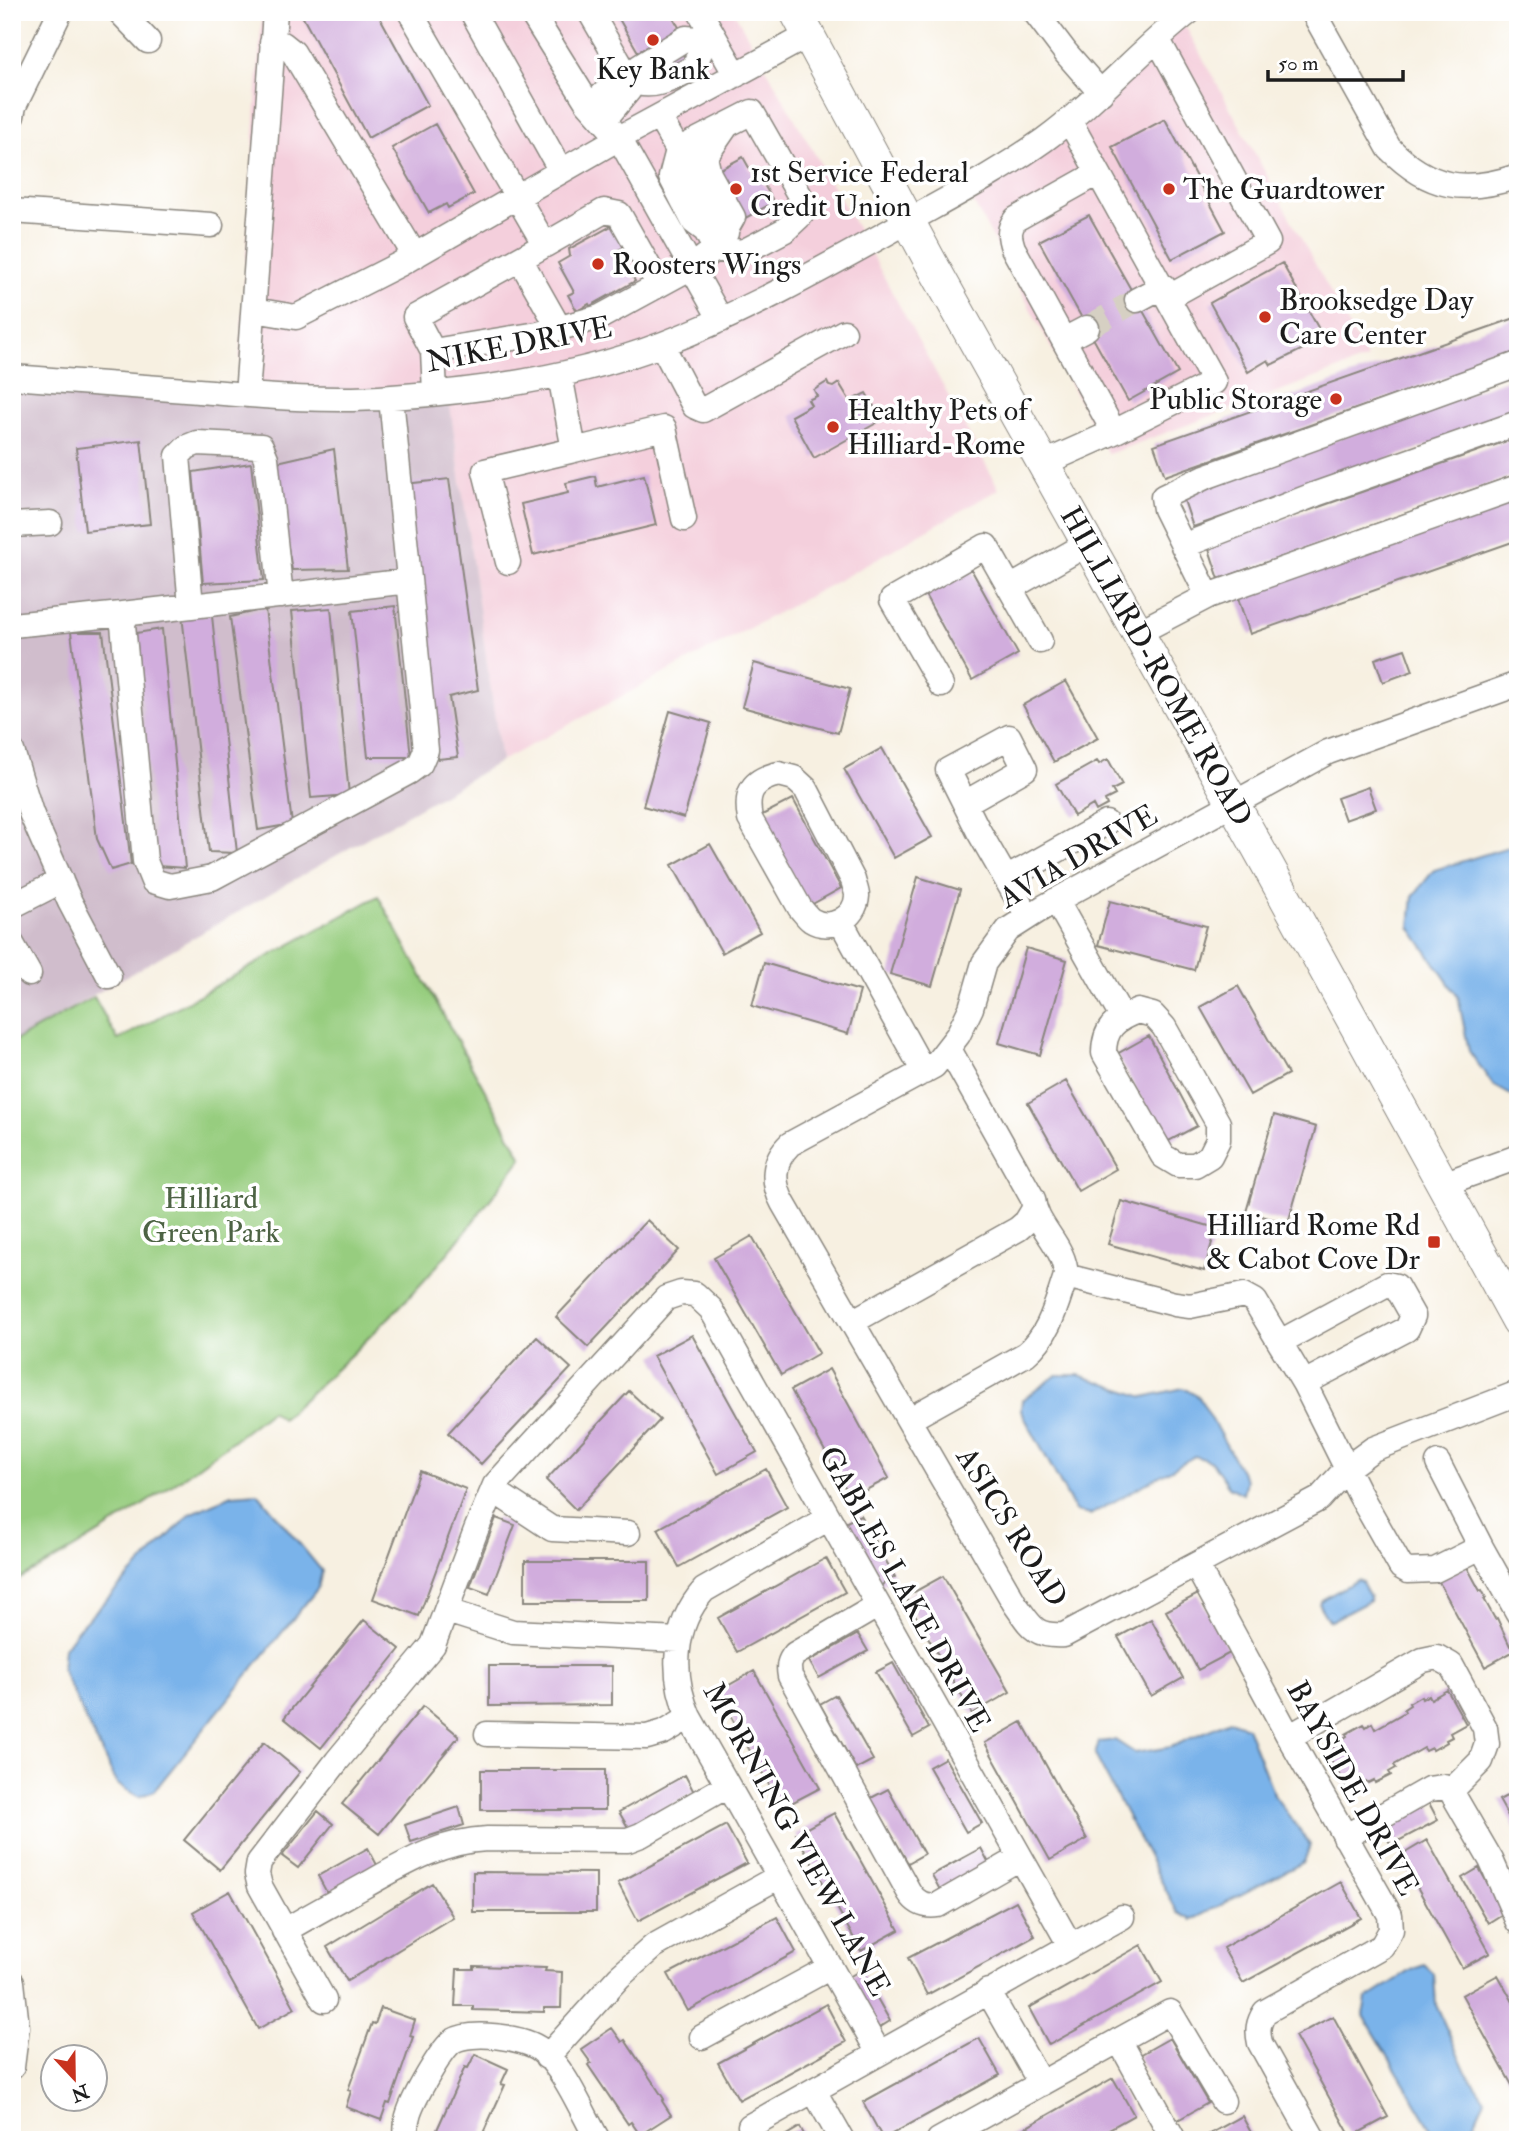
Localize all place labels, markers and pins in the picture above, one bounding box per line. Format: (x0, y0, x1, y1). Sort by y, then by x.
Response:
marker: Key Bank (645, 32, 661, 48)
place label: Key Bank (596, 51, 710, 88)
place label: 1st Service Federal Credit Union (750, 154, 969, 225)
place label: The Guardtower (1183, 171, 1385, 208)
marker: 1st Service Federal Credit Union (728, 181, 744, 197)
marker: The Guardtower (1161, 181, 1177, 197)
place label: Roosters Wings (612, 246, 801, 283)
marker: Roosters Wings (590, 256, 606, 272)
place label: Brooksedge Day Care Center (1279, 282, 1474, 353)
marker: Brooksedge Day Care Center (1257, 309, 1273, 325)
place label: Public Storage (1149, 381, 1322, 418)
marker: Public Storage (1328, 391, 1344, 407)
place label: Healthy Pets of Hilliard-Rome (847, 392, 1032, 463)
marker: Healthy Pets of Hilliard-Rome (825, 419, 841, 435)
place label: Hilliard Rome Rd & Cabot Cove Dr (1206, 1207, 1420, 1278)
marker: Hilliard Rome Rd & Cabot Cove Dr (1426, 1234, 1442, 1250)

